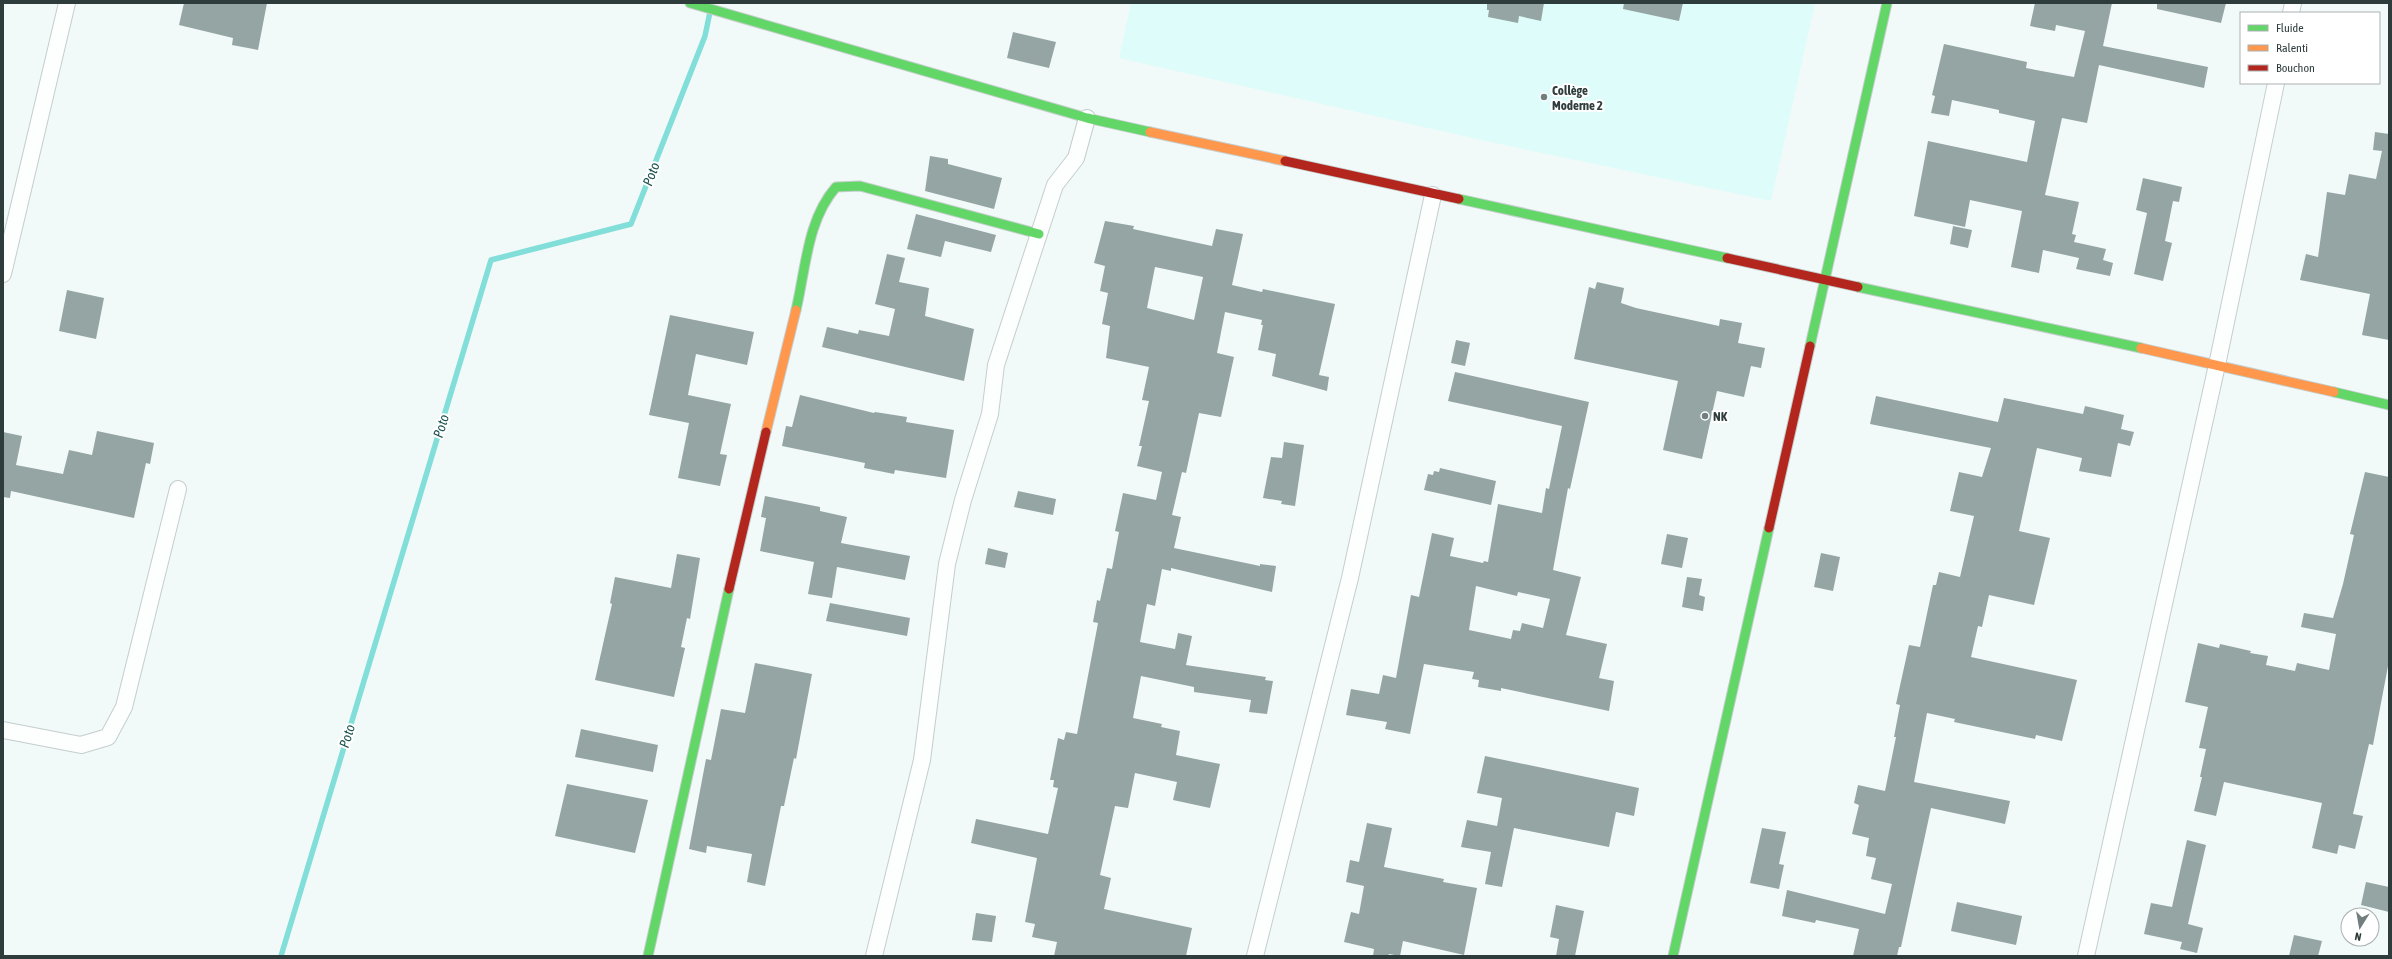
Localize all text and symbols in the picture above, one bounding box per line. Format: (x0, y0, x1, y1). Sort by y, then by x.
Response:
legend (2240, 12, 2380, 84)
text: Fluide (2276, 21, 2304, 35)
text: Ralenti (2276, 41, 2308, 55)
text: Bouchon (2276, 61, 2315, 75)
place label: Collège Moderne 2 (1552, 83, 1603, 113)
marker: Collège Moderne 2 (1539, 92, 1549, 102)
water label: Poto (639, 160, 663, 188)
place label: NK (1713, 409, 1728, 424)
marker: NK (1700, 411, 1710, 421)
water label: Poto (430, 412, 452, 440)
water label: Poto (336, 722, 358, 750)
north arrow (2340, 907, 2380, 947)
text: N (2354, 930, 2362, 943)

